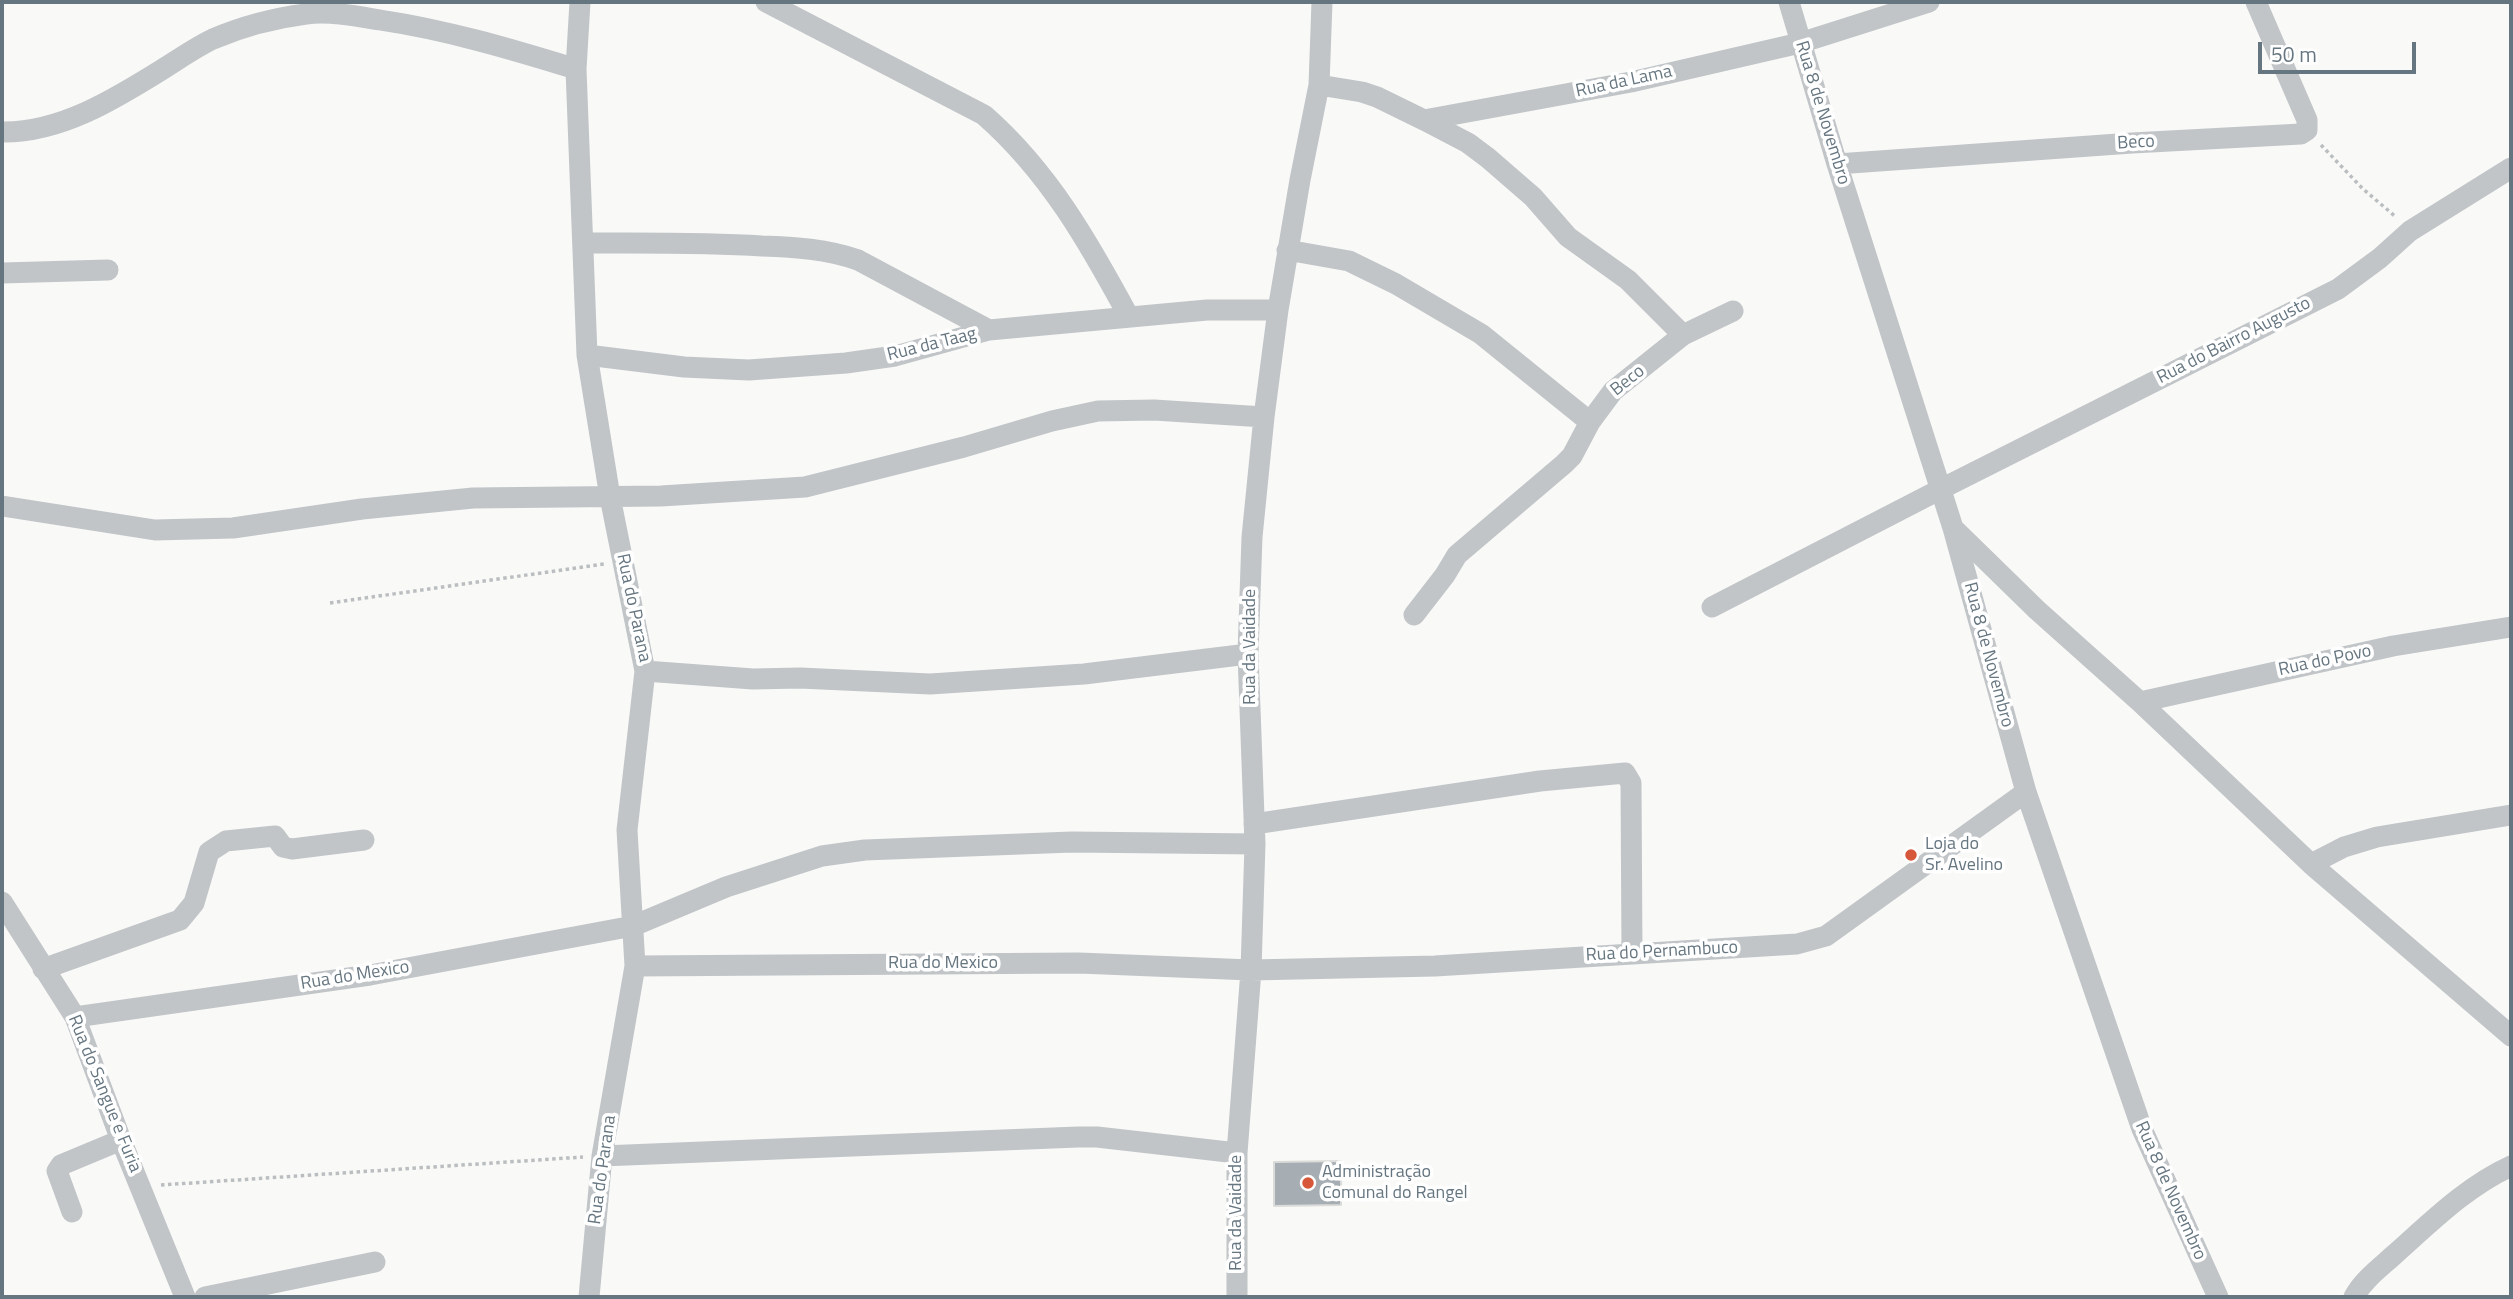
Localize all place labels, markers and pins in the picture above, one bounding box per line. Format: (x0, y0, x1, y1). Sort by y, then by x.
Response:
place label: Loja do Sr. Avelino (1925, 834, 2003, 876)
marker: Loja do Sr. Avelino (1903, 847, 1919, 863)
place label: Administração Comunal do Rangel (1322, 1162, 1468, 1204)
marker: Administração Comunal do Rangel (1300, 1175, 1316, 1191)

